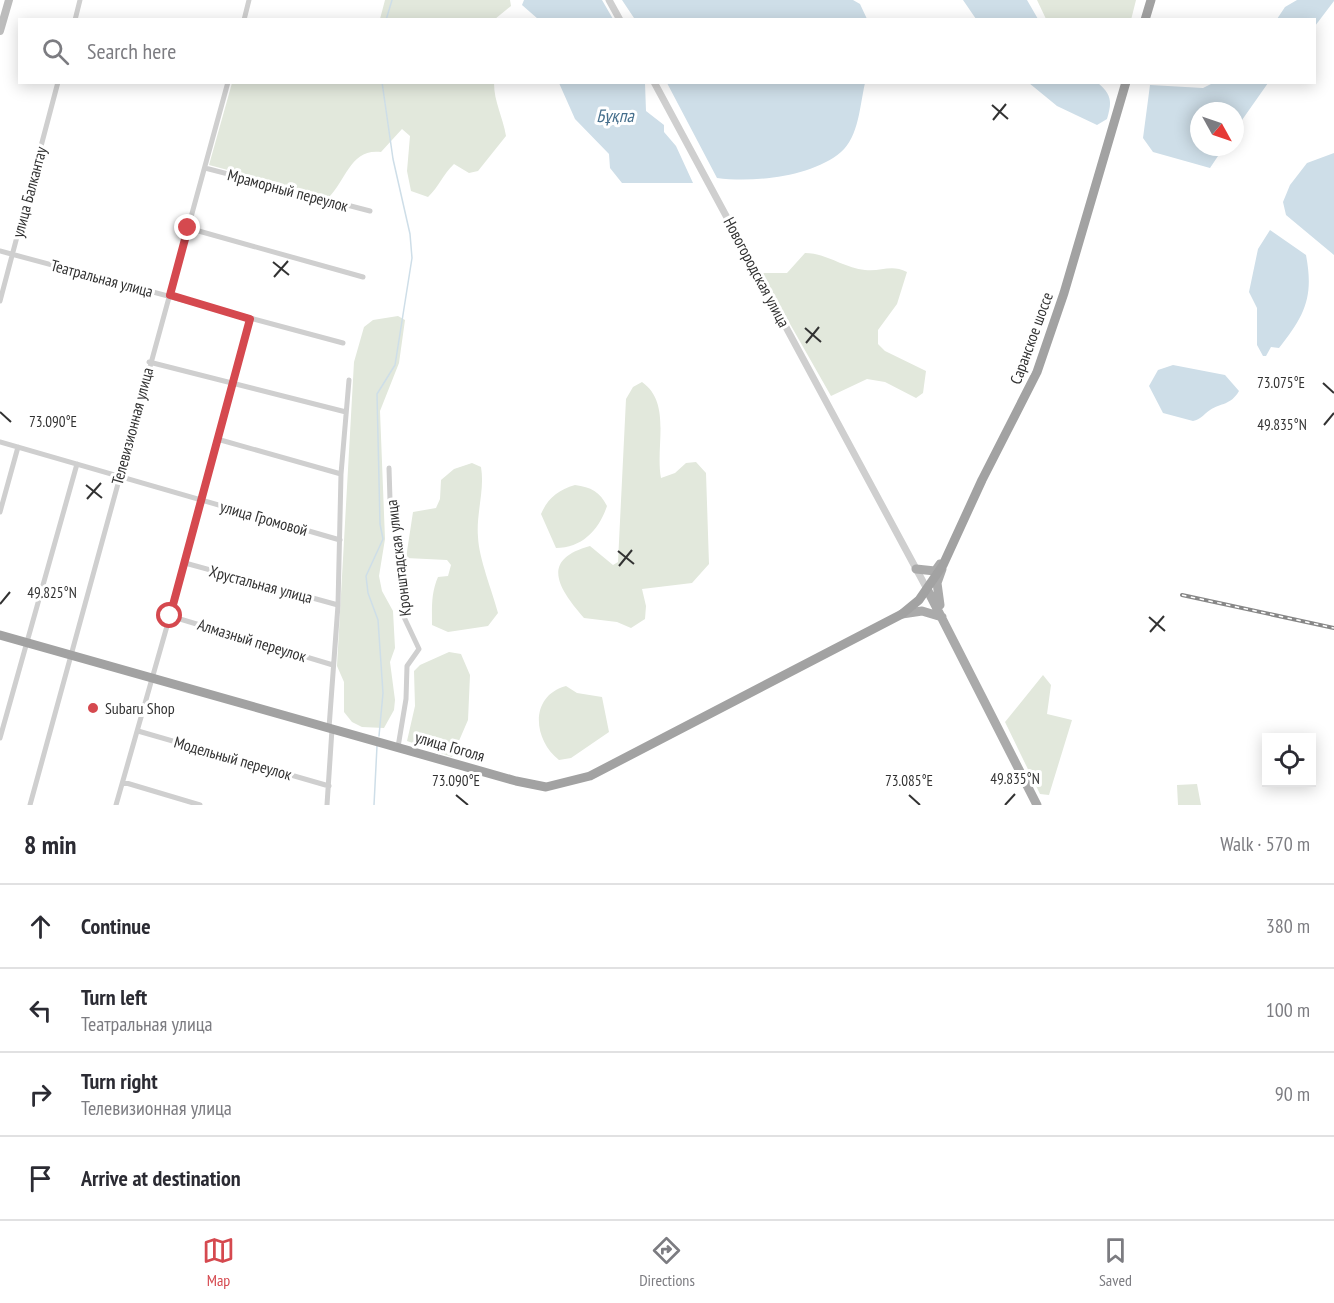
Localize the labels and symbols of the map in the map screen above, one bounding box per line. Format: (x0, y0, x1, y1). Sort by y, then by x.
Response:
north arrow (1190, 102, 1244, 156)
water label: Бұқпа (596, 104, 634, 127)
street label: улица Балкантау (7, 144, 51, 240)
street label: Мраморный переулок (226, 164, 351, 216)
route end (174, 214, 200, 240)
street label: Новогородская улица (720, 214, 794, 330)
street label: Театральная улица (49, 255, 155, 301)
street label: Саранское шоссе (1005, 289, 1057, 387)
street label: Телевизионная улица (107, 365, 157, 487)
text: 73.075°E (1257, 373, 1305, 392)
text: 73.090°E (29, 412, 77, 431)
text: 49.835°N (1257, 415, 1307, 434)
street label: улица Громовой (218, 496, 310, 540)
street label: Кронштадская улица (381, 499, 415, 617)
street label: Хрустальная улица (207, 561, 315, 607)
text: 49.825°N (27, 583, 77, 602)
route start (156, 602, 182, 628)
street label: Алмазный переулок (195, 614, 310, 666)
place label: Subaru Shop (105, 698, 175, 718)
marker: Subaru Shop (86, 701, 100, 715)
street label: улица Гоголя (413, 727, 487, 765)
street label: Модельный переулок (172, 732, 295, 785)
text: 49.835°N (990, 769, 1040, 788)
text: 73.090°E (432, 771, 480, 790)
text: 73.085°E (885, 771, 933, 790)

